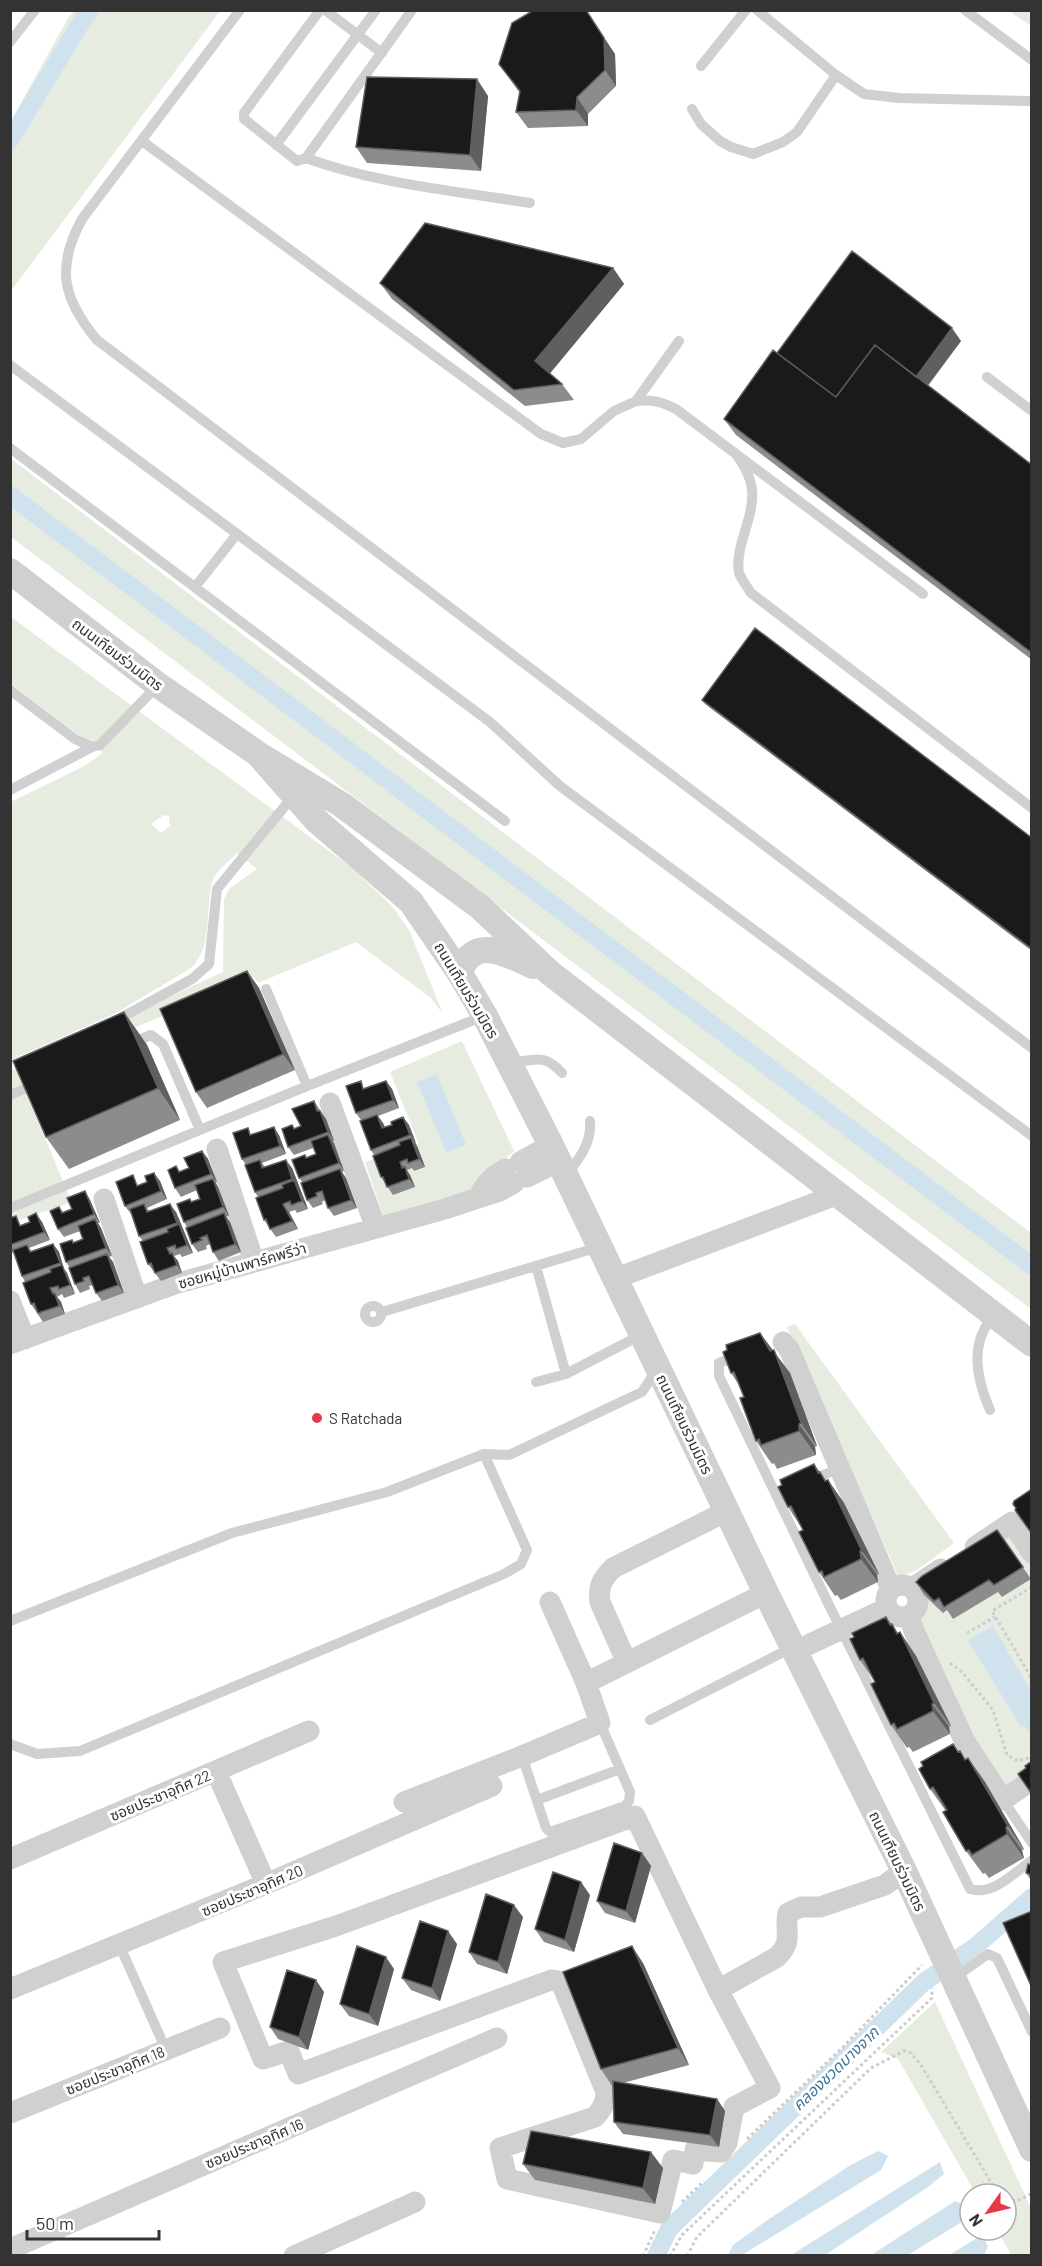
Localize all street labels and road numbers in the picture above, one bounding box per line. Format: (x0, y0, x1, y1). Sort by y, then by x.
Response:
street label: ถนนเทียมร่วมมิตร (69, 614, 167, 694)
street label: ถนนเทียมร่วมมิตร (431, 939, 503, 1041)
street label: ซอยหมู่บ้านพาร์คพรีว่า (176, 1238, 308, 1293)
street label: ถนนเทียมร่วมมิตร (653, 1371, 717, 1477)
street label: ซอยประชาอุทิศ 22 (107, 1766, 214, 1825)
street label: ถนนเทียมร่วมมิตร (866, 1808, 930, 1914)
street label: ซอยประชาอุทิศ 20 (199, 1861, 306, 1920)
street label: ซอยประชาอุทิศ 18 (63, 2042, 167, 2099)
street label: ซอยประชาอุทิศ 16 (202, 2114, 306, 2173)

